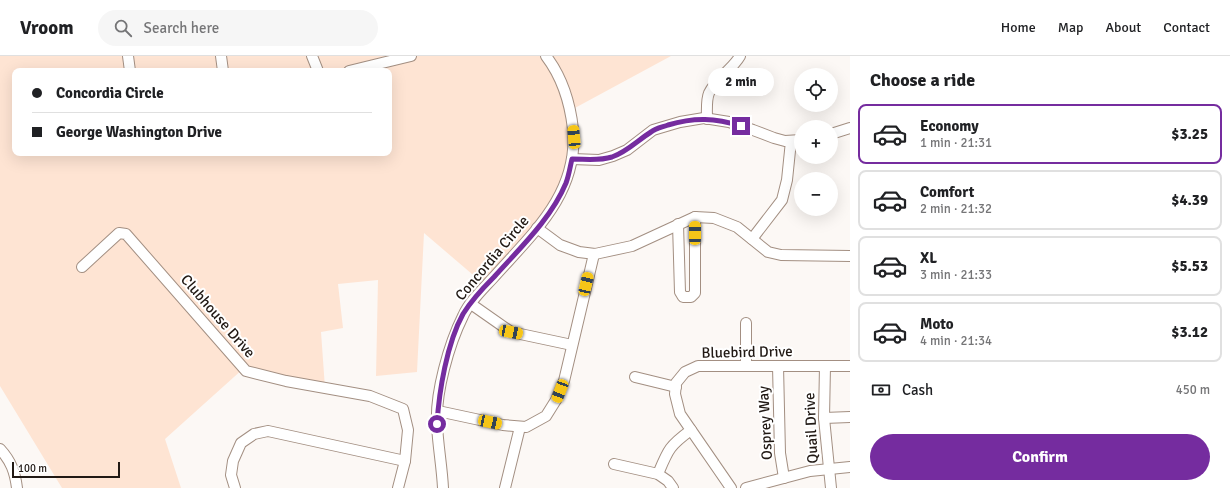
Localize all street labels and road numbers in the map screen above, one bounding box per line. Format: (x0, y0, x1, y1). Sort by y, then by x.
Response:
street label: Concordia Circle (451, 212, 533, 304)
street label: Clubhouse Drive (177, 271, 259, 361)
street label: Bluebird Drive (701, 342, 793, 362)
street label: Osprey Way (754, 386, 776, 460)
street label: Quail Drive (800, 392, 822, 464)

